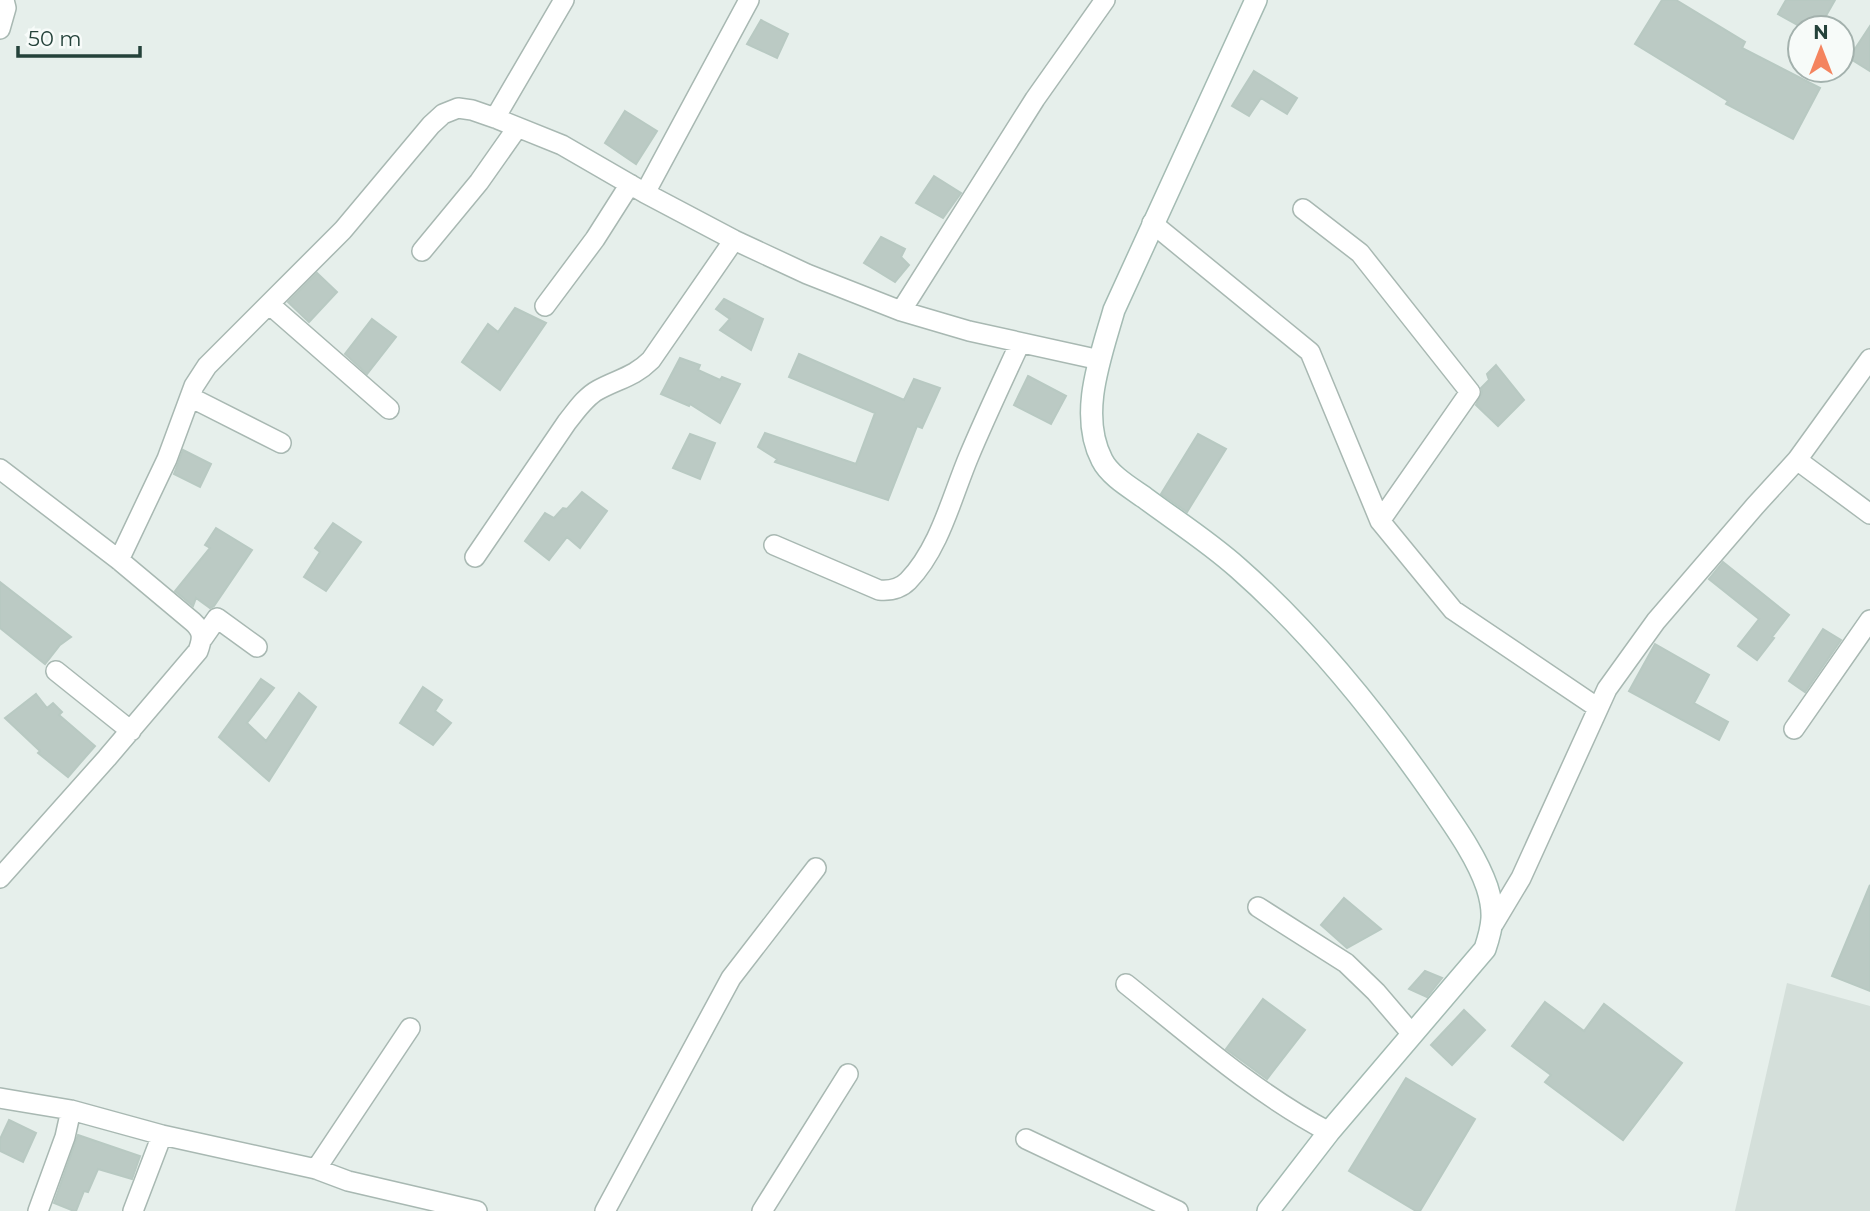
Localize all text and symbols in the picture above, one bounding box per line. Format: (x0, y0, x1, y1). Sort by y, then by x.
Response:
scale bar (18, 14, 140, 58)
north arrow (1786, 14, 1856, 84)
text: N (1813, 21, 1829, 44)
text: 50 m (28, 26, 82, 51)

